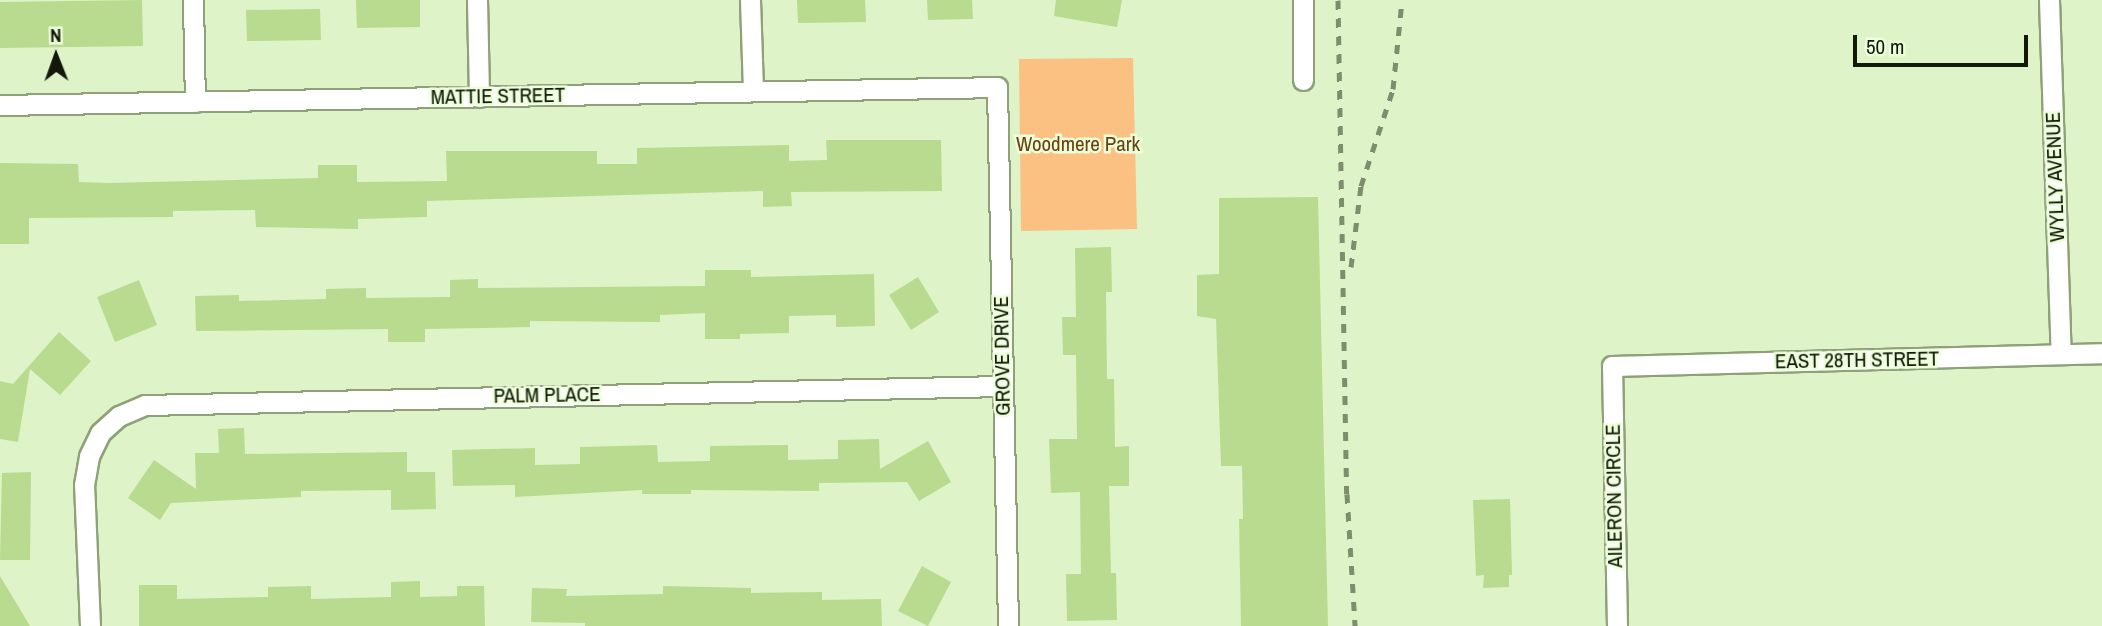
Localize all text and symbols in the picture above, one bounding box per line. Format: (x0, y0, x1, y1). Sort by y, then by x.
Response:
north arrow (21, 21, 91, 91)
scale bar (1857, 21, 2032, 65)
text: N (50, 22, 61, 48)
text: 50 m (1866, 32, 1904, 61)
street label: MATTIE STREET (430, 82, 566, 110)
street label: WYLLY AVENUE (2040, 111, 2070, 243)
park label: Woodmere Park (1016, 131, 1140, 157)
street label: GROVE DRIVE (988, 296, 1016, 416)
street label: EAST 28TH STREET (1774, 346, 1940, 374)
street label: PALM PLACE (493, 381, 601, 409)
street label: AILERON CIRCLE (1600, 424, 1628, 568)

